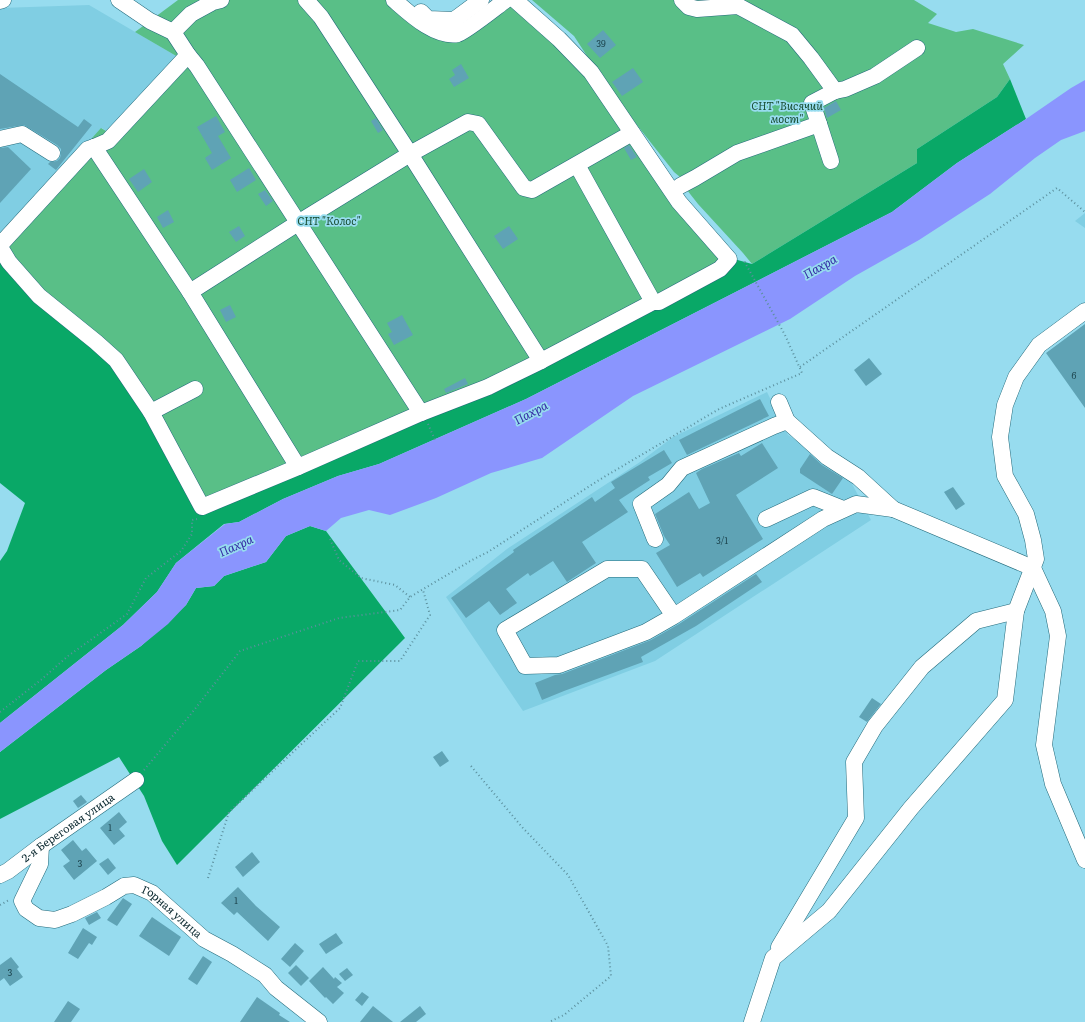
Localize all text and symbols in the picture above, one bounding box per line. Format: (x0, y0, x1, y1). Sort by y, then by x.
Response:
house number: 39 (596, 36, 606, 50)
park label: СНТ "Висячий мост" (751, 97, 823, 126)
park label: СНТ "Колос" (297, 212, 361, 228)
water label: Пахра (799, 249, 840, 283)
house number: 6 (1072, 368, 1077, 382)
water label: Пахра (510, 396, 551, 429)
water label: Пахра (215, 529, 256, 561)
house number: 3/1 (716, 533, 728, 547)
street label: 2-я Береговая улица (18, 788, 117, 865)
house number: 1 (108, 820, 112, 834)
house number: 3 (78, 856, 83, 870)
street label: Горная улица (140, 881, 206, 941)
house number: 1 (234, 893, 238, 907)
house number: 3 (8, 965, 13, 979)

